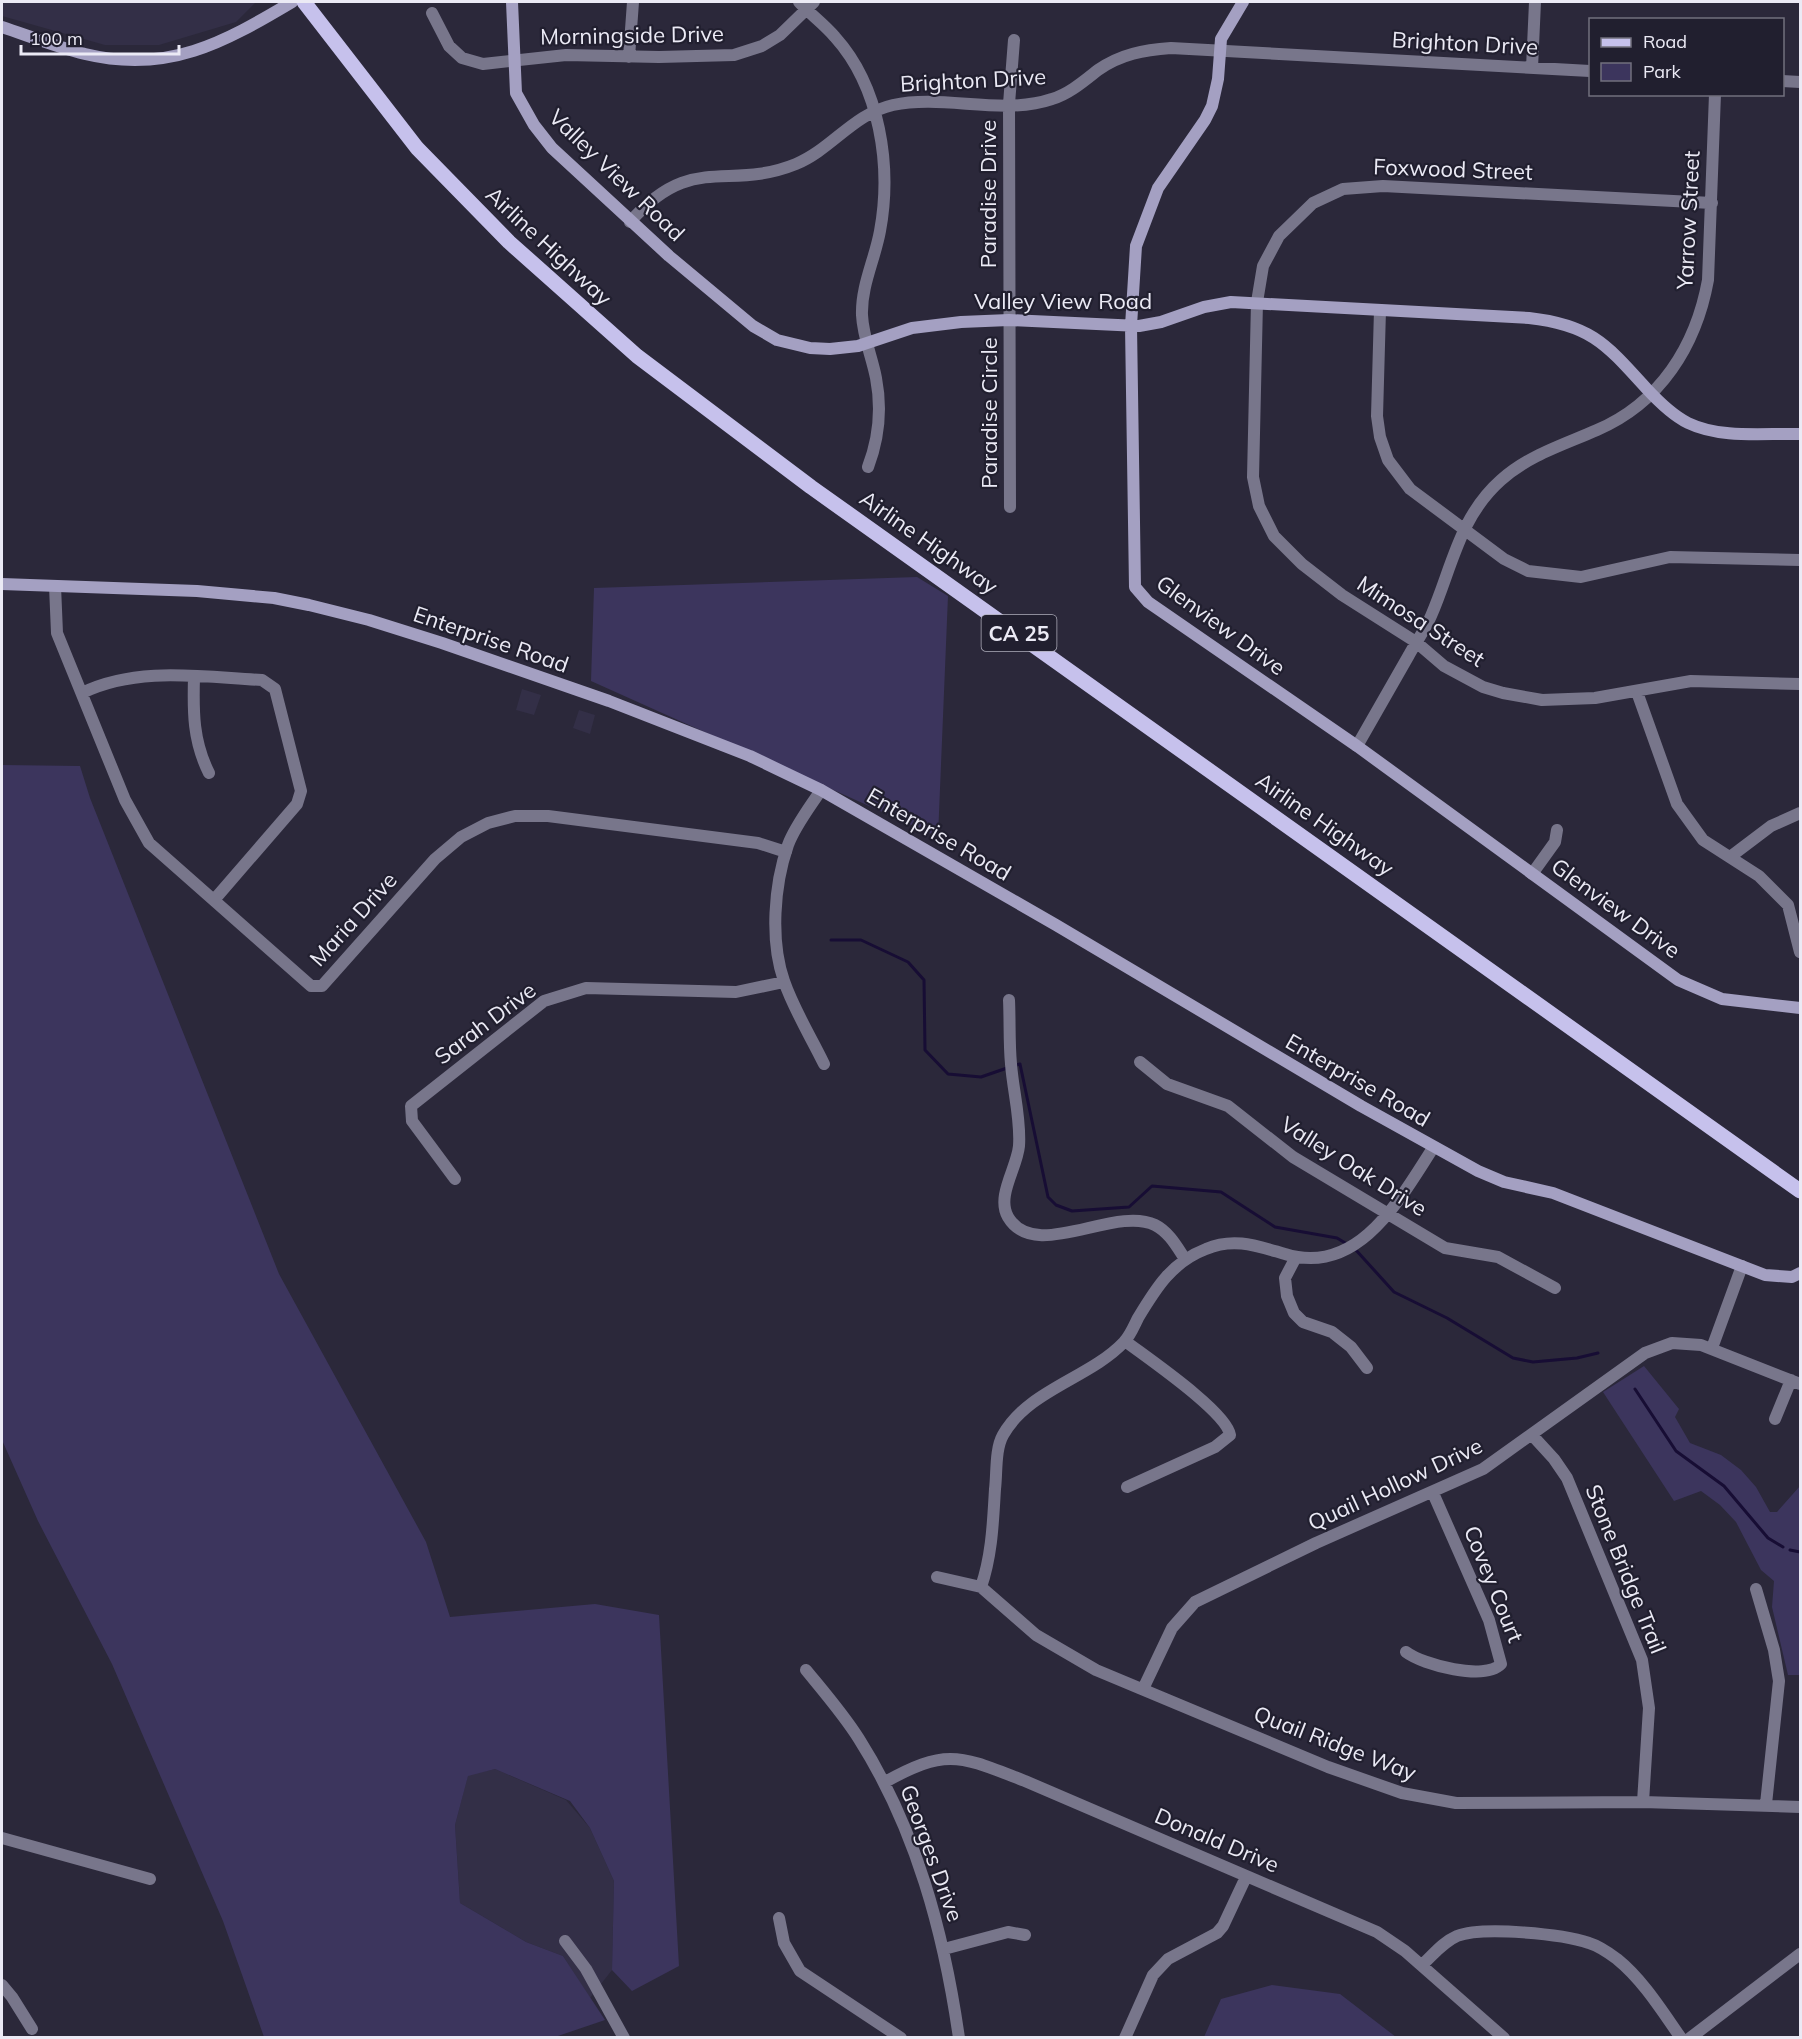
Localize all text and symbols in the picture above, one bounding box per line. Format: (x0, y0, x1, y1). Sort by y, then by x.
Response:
scale bar (21, 18, 178, 56)
legend (1589, 18, 1784, 96)
street label: Morningside Drive (540, 19, 724, 51)
street label: Brighton Drive (1391, 25, 1539, 61)
text: 100 m (30, 27, 83, 50)
text: Road (1643, 30, 1687, 53)
text: Park (1643, 60, 1682, 83)
street label: Brighton Drive (899, 62, 1047, 98)
street label: Valley View Road (543, 103, 691, 247)
street label: Paradise Drive (974, 120, 1002, 268)
street label: Yarrow Street (1670, 150, 1706, 291)
street label: Foxwood Street (1373, 152, 1534, 186)
street label: Airline Highway (480, 180, 618, 312)
street label: Valley View Road (974, 287, 1152, 315)
street label: Paradise Circle (975, 337, 1003, 489)
street label: Airline Highway (855, 484, 1004, 600)
street label: Glenview Drive (1151, 569, 1291, 681)
street label: Mimosa Street (1352, 569, 1490, 673)
street label: Enterprise Road (410, 599, 572, 679)
road number: CA 25 (982, 615, 1056, 651)
street label: Airline Highway (1251, 766, 1400, 882)
street label: Enterprise Road (862, 781, 1016, 887)
street label: Glenview Drive (1546, 852, 1686, 964)
street label: Maria Drive (303, 866, 403, 972)
street label: Sarah Drive (429, 976, 541, 1070)
street label: Enterprise Road (1281, 1027, 1435, 1133)
street label: Valley Oak Drive (1276, 1110, 1432, 1222)
street label: Quail Hollow Drive (1303, 1431, 1487, 1537)
street label: Stone Bridge Trail (1579, 1480, 1673, 1658)
street label: Covey Court (1458, 1522, 1530, 1647)
street label: Quail Ridge Way (1250, 1699, 1420, 1787)
street label: Georges Drive (894, 1781, 970, 1925)
street label: Donald Drive (1151, 1801, 1283, 1879)

